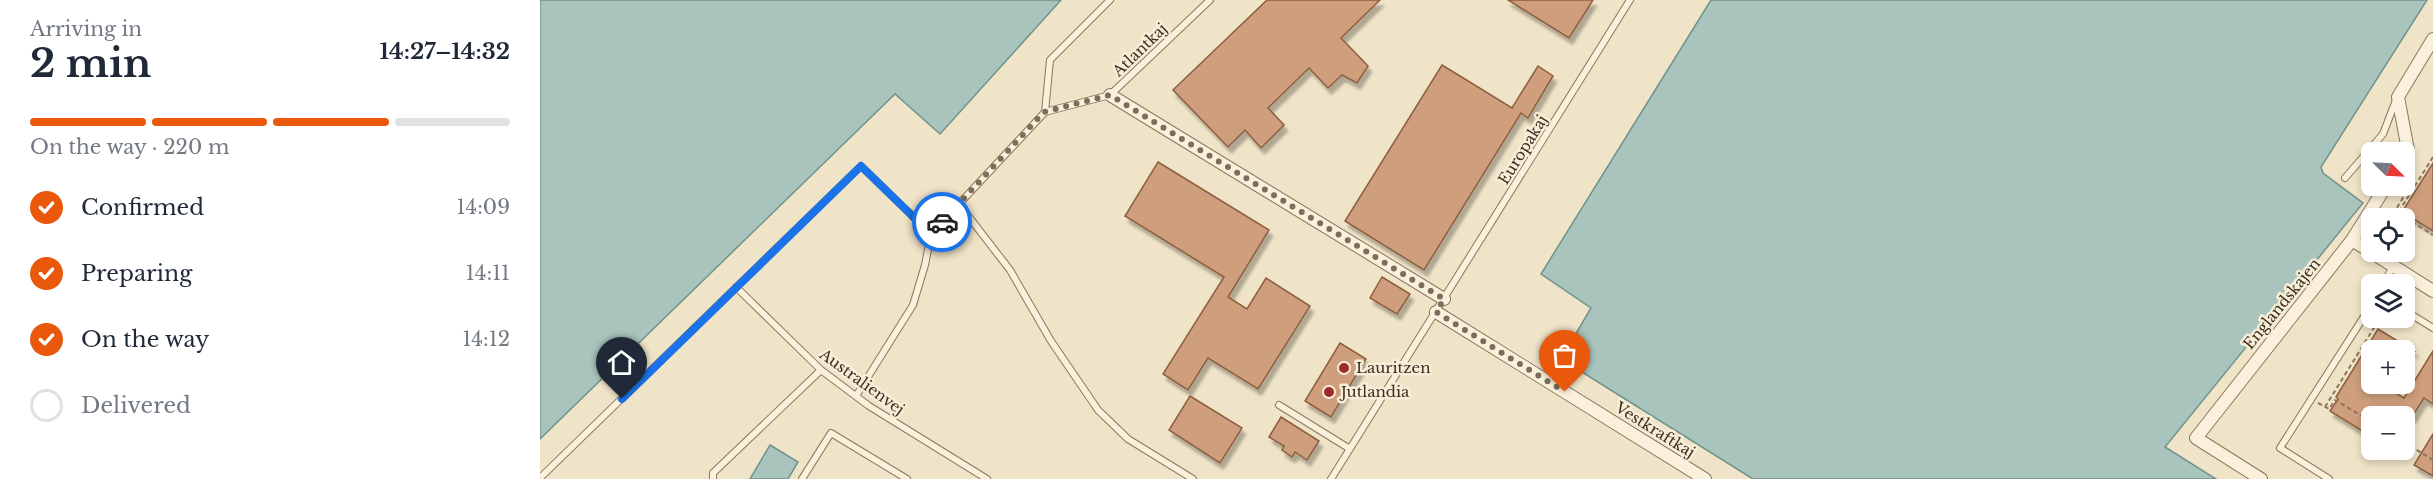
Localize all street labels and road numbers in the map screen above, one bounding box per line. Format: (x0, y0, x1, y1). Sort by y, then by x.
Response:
street label: Atlantkaj (1108, 19, 1171, 81)
street label: Europakaj (1494, 111, 1551, 188)
street label: Englandskajen (2239, 254, 2324, 353)
street label: Australienvej (815, 344, 908, 419)
street label: Vestkraftkaj (1611, 397, 1699, 462)

